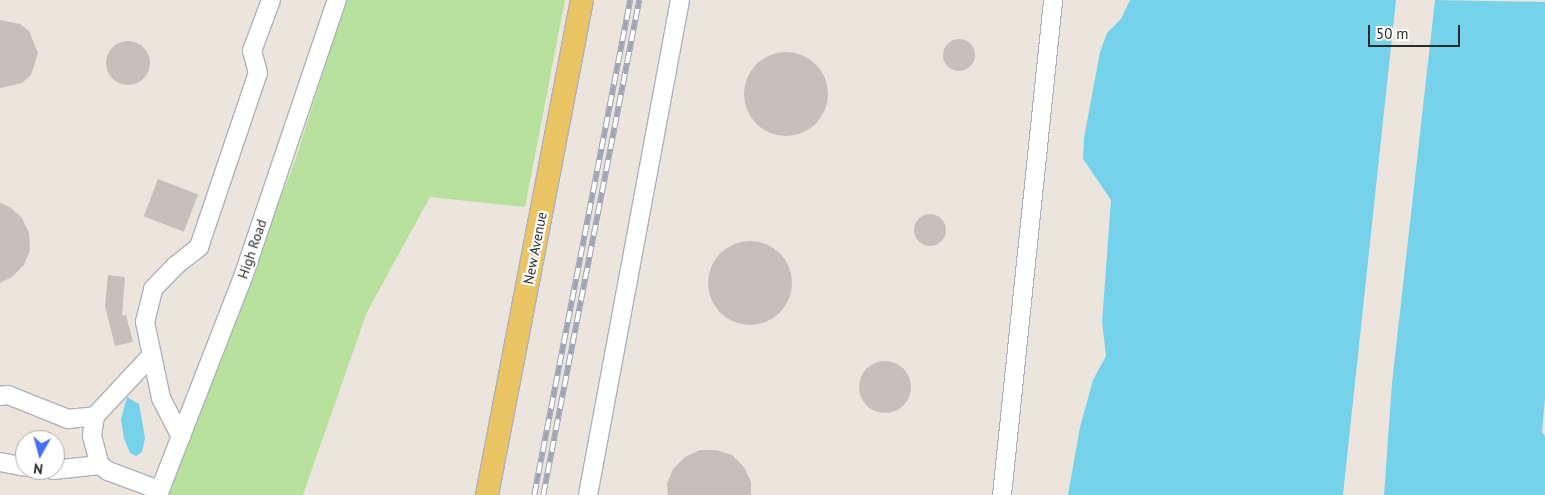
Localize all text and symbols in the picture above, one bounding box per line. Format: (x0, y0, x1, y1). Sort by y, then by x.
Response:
scale bar (1370, 15, 1462, 47)
text: 50 m (1376, 24, 1409, 43)
street label: New Avenue (520, 210, 550, 286)
street label: High Road (234, 217, 270, 281)
north arrow (15, 430, 65, 480)
text: N (33, 459, 44, 478)

